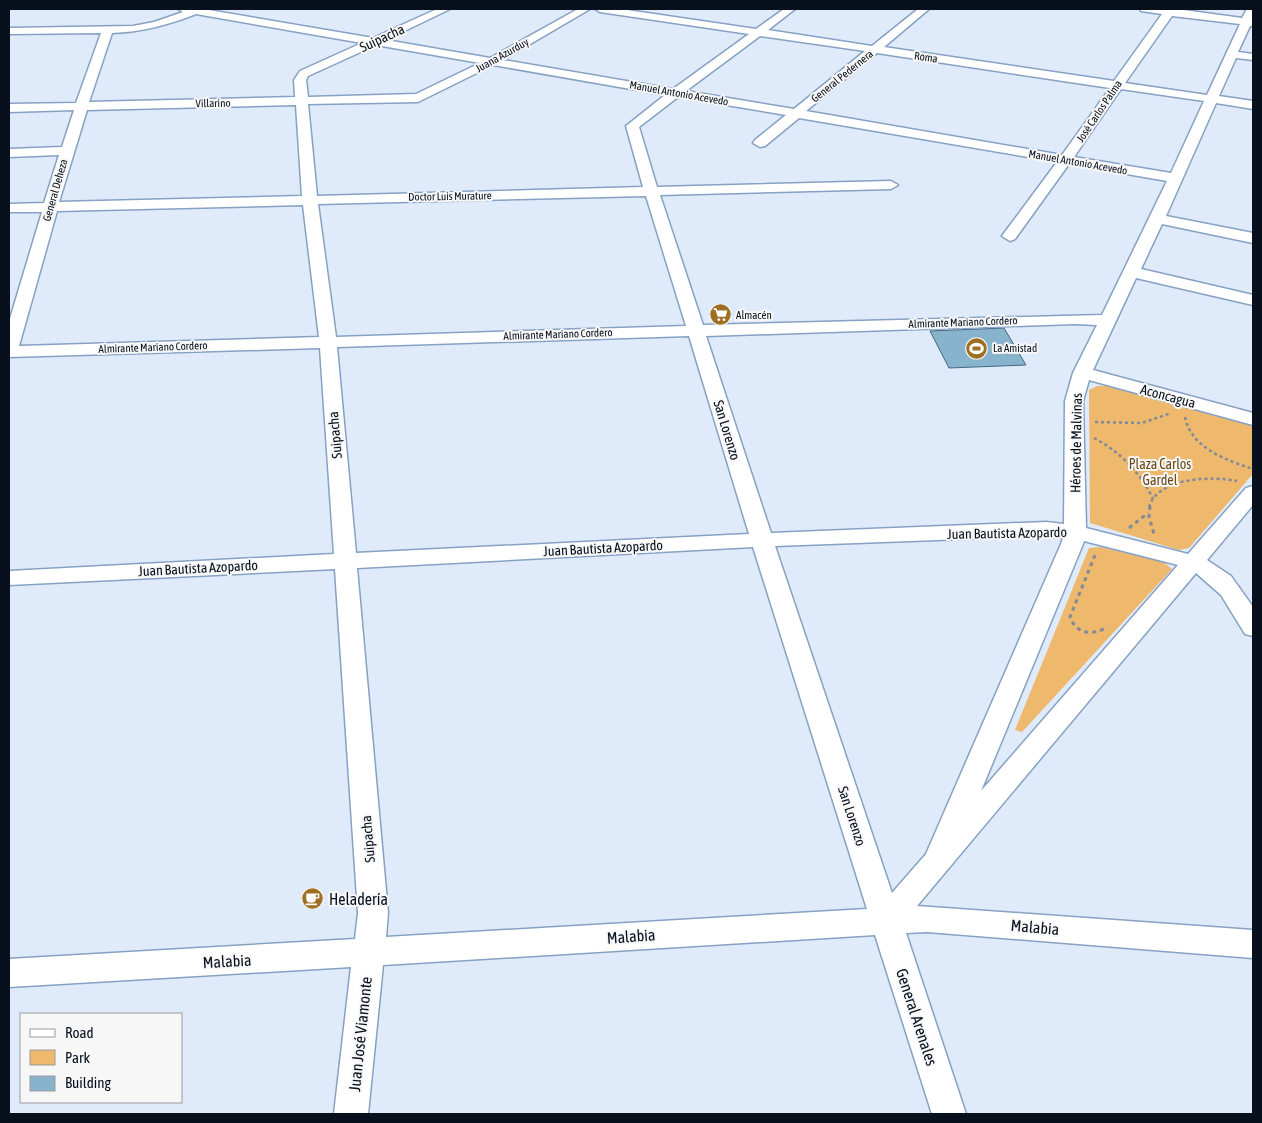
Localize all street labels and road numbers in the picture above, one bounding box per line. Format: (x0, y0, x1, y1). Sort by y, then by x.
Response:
street label: Suipacha (357, 21, 407, 55)
street label: Juana Azurduy (473, 35, 531, 75)
street label: General Pedernera (809, 47, 875, 105)
street label: Roma (913, 49, 939, 65)
street label: Manuel Antonio Acevedo (629, 78, 729, 108)
street label: José Carlos Palma (1074, 78, 1124, 144)
street label: Villarino (195, 97, 231, 109)
street label: Manuel Antonio Acevedo (1028, 147, 1128, 177)
street label: General Deheza (40, 157, 70, 223)
street label: Doctor Luis Murature (408, 189, 492, 203)
street label: Almirante Mariano Cordero (908, 314, 1018, 330)
street label: Almirante Mariano Cordero (503, 326, 613, 342)
street label: Almirante Mariano Cordero (98, 339, 208, 355)
street label: Aconcagua (1139, 381, 1197, 411)
street label: Héroes de Malvinas (1067, 393, 1085, 493)
street label: San Lorenzo (710, 398, 744, 462)
street label: Suipacha (325, 411, 345, 459)
street label: Juan Bautista Azopardo (947, 524, 1067, 542)
street label: Juan Bautista Azopardo (543, 537, 663, 559)
street label: Juan Bautista Azopardo (138, 557, 258, 579)
street label: San Lorenzo (835, 784, 869, 848)
street label: Suipacha (358, 815, 378, 863)
street label: Malabia (1010, 916, 1060, 938)
street label: Malabia (606, 925, 656, 947)
street label: Malabia (202, 951, 252, 971)
street label: General Arenales (893, 966, 941, 1068)
street label: Juan José Viamonte (345, 976, 375, 1092)

